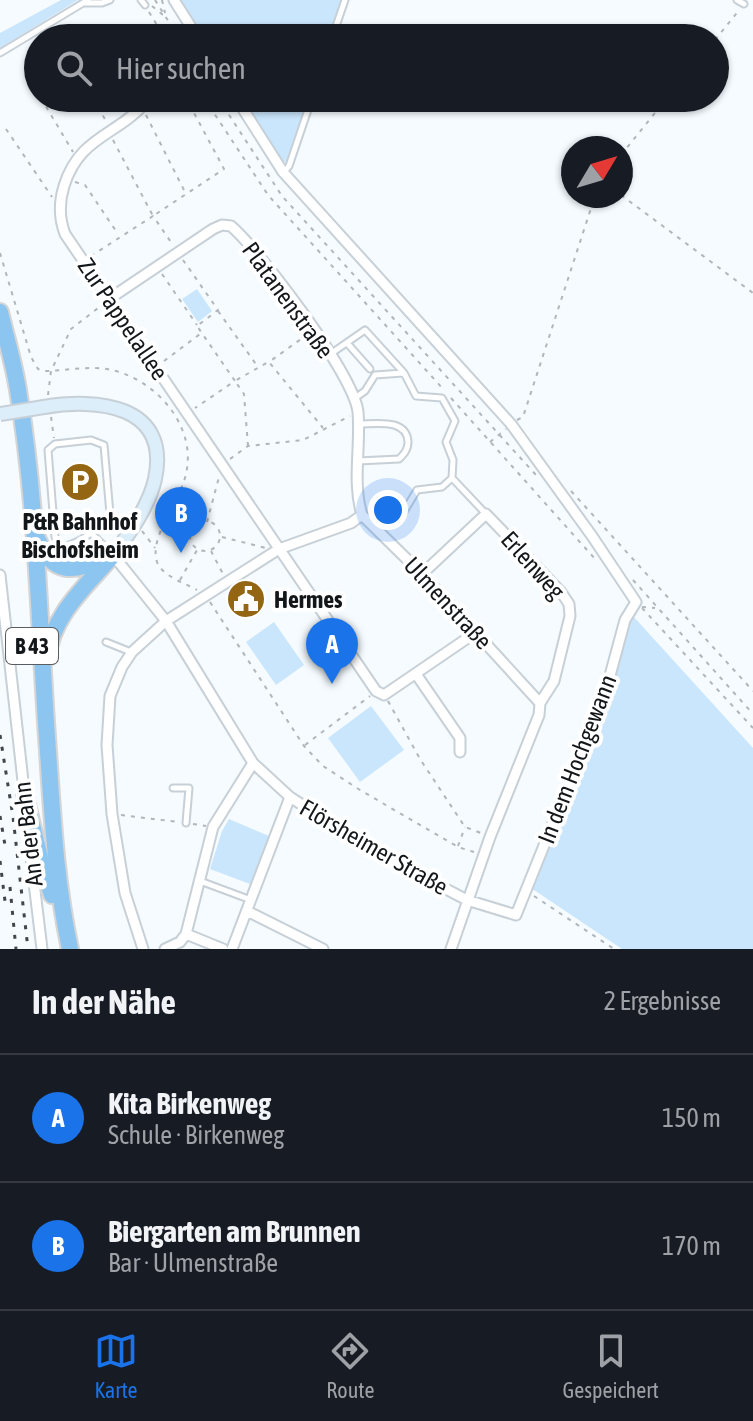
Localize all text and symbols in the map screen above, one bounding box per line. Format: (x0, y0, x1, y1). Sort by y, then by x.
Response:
search box (24, 24, 729, 112)
icon: search (52, 46, 96, 90)
text: Hier suchen (116, 51, 246, 85)
north arrow (561, 136, 633, 208)
street label: Platanenstraße (237, 237, 339, 363)
street label: Zur Pappelallee (73, 253, 173, 385)
parking icon: P&R Bahnhof Bischofsheim (59, 461, 101, 503)
pin: B (155, 487, 207, 553)
your location (368, 490, 408, 530)
place label: P&R Bahnhof Bischofsheim (21, 508, 139, 563)
street label: Erlenweg (496, 526, 571, 605)
street label: Ulmenstraße (399, 552, 497, 654)
public building icon: Hermes (225, 578, 267, 620)
place label: Hermes (274, 586, 343, 613)
pin: A (306, 618, 358, 684)
road number: B 43 (6, 628, 58, 664)
street label: In dem Hochgewann (532, 671, 622, 847)
street label: An der Bahn (8, 780, 48, 888)
street label: Flörsheimer Straße (295, 794, 453, 900)
text: In der Nähe (32, 982, 176, 1021)
text: 2 Ergebnisse (604, 986, 721, 1016)
text: Kita Birkenweg (108, 1086, 271, 1120)
text: A (52, 1103, 64, 1133)
text: 150 m (662, 1103, 721, 1133)
text: Schule · Birkenweg (108, 1120, 284, 1150)
text: Biergarten am Brunnen (108, 1214, 361, 1248)
text: B (52, 1231, 64, 1261)
text: 170 m (662, 1231, 721, 1261)
text: Bar · Ulmenstraße (108, 1248, 278, 1278)
tab: Karte (94, 1329, 138, 1403)
tab: Route (326, 1329, 374, 1403)
tab: Gespeichert (563, 1329, 659, 1403)

